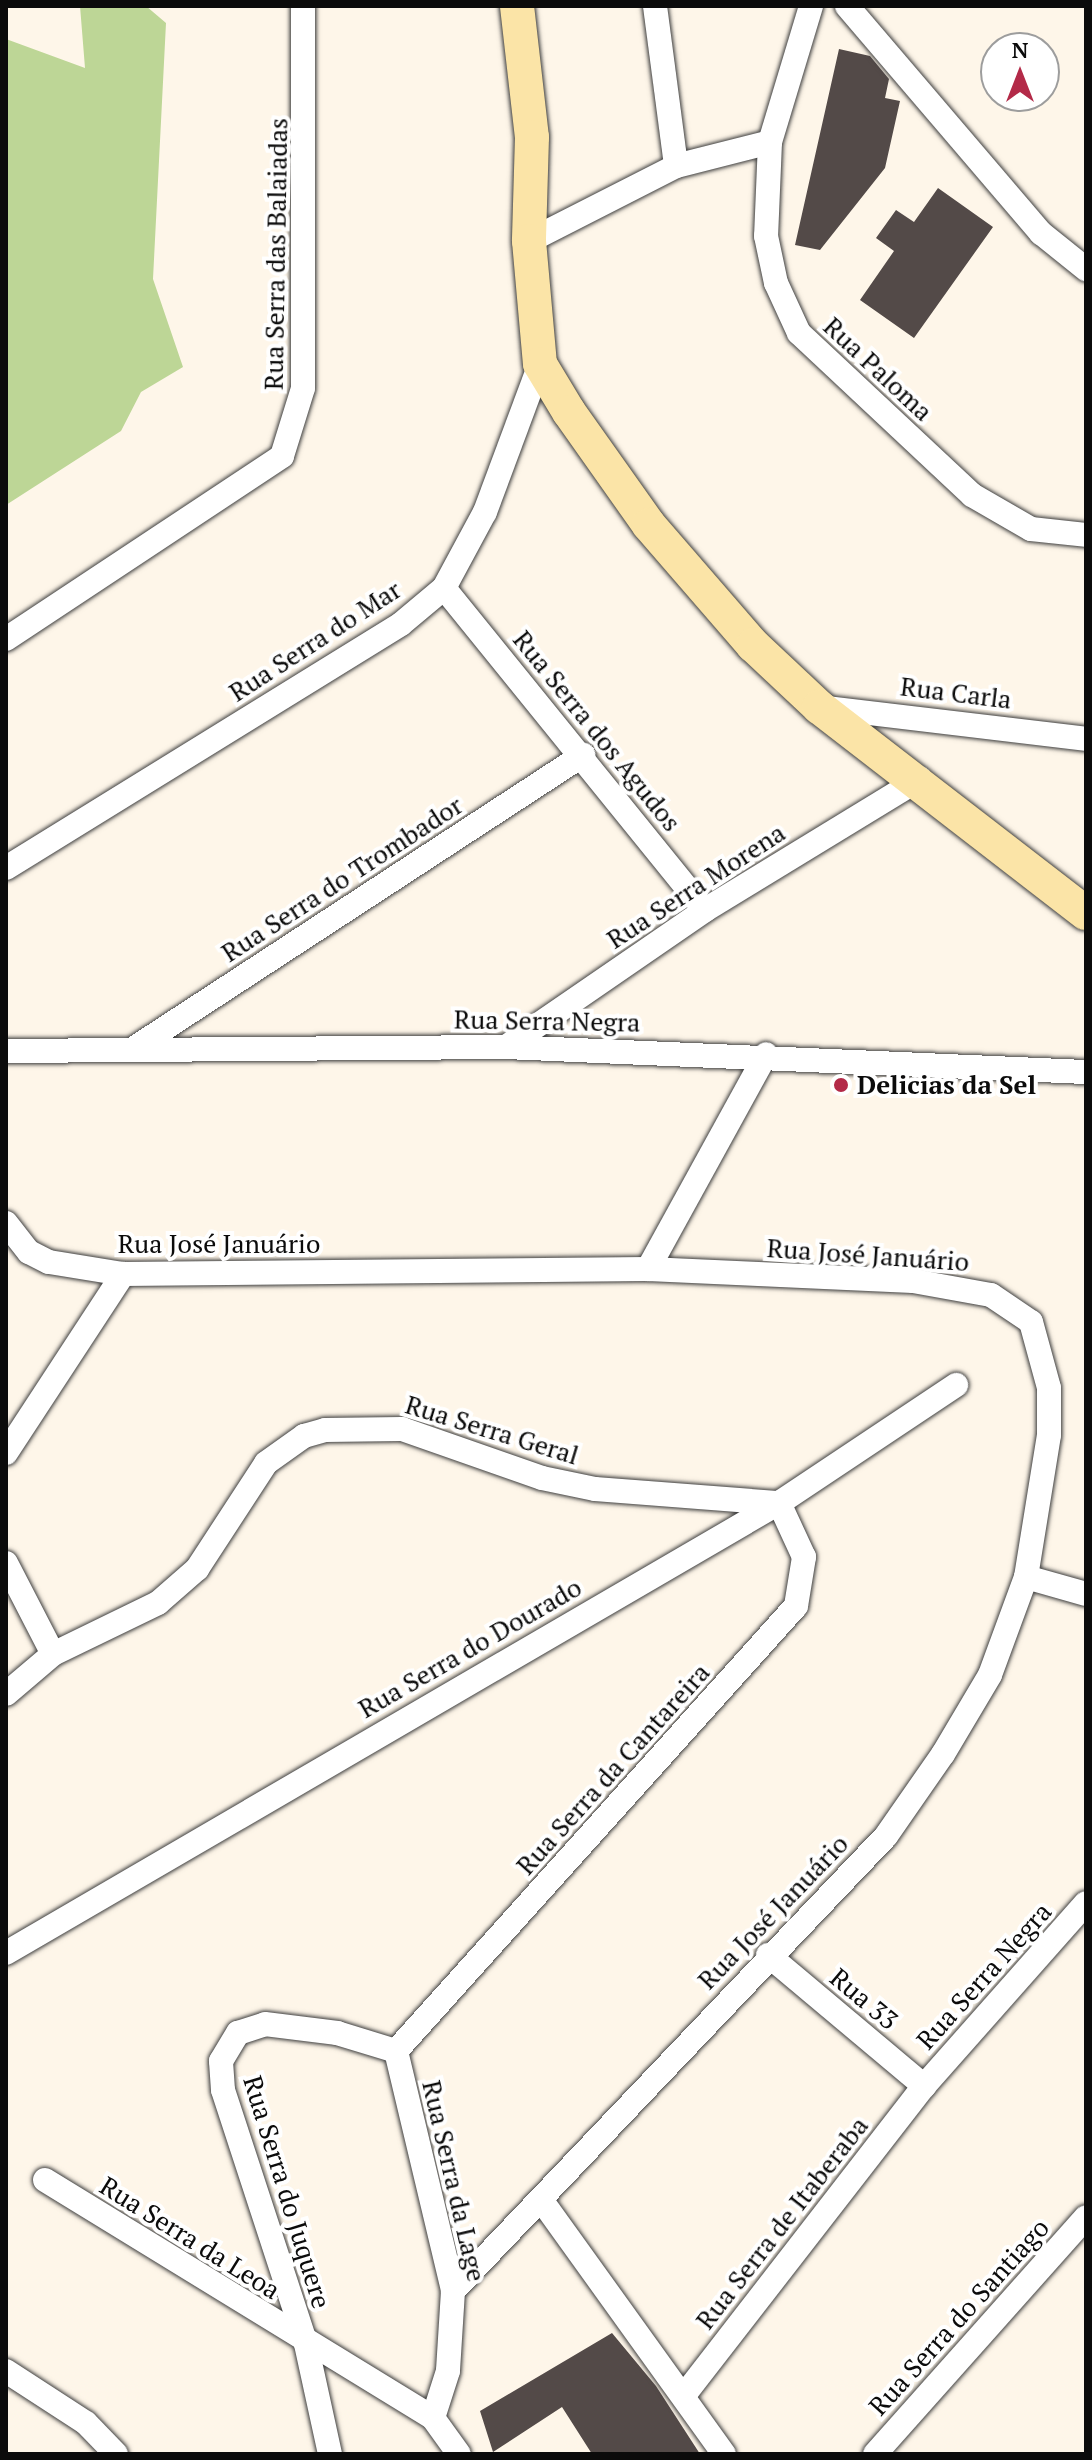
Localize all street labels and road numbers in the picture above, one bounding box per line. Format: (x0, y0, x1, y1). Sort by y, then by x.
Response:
street label: Rua Serra das Balaiadas (258, 118, 294, 390)
street label: Rua Paloma (817, 311, 939, 427)
street label: Rua Serra do Mar (223, 574, 407, 708)
street label: Rua Serra dos Agudos (506, 624, 688, 838)
street label: Rua Carla (899, 671, 1013, 715)
street label: Rua Serra do Trombador (216, 789, 468, 969)
street label: Rua Serra Morena (601, 817, 791, 955)
street label: Rua Serra Negra (454, 1004, 640, 1038)
street label: Rua José Januário (118, 1228, 320, 1260)
street label: Rua José Januário (766, 1232, 970, 1278)
street label: Rua Serra Geral (402, 1389, 582, 1471)
street label: Rua Serra do Dourado (353, 1571, 587, 1725)
street label: Rua Serra da Cantareira (510, 1657, 716, 1881)
street label: Rua José Januário (691, 1828, 855, 1996)
street label: Rua Serra Negra (910, 1896, 1058, 2056)
street label: Rua 33 (824, 1962, 904, 2036)
street label: Rua Serra do Juquere (237, 2072, 337, 2312)
street label: Rua Serra da Lage (416, 2077, 492, 2285)
street label: Rua Serra de Itaberaba (689, 2111, 875, 2335)
street label: Rua Serra da Leoa (94, 2170, 286, 2306)
street label: Rua Serra do Santiago (863, 2212, 1055, 2422)

